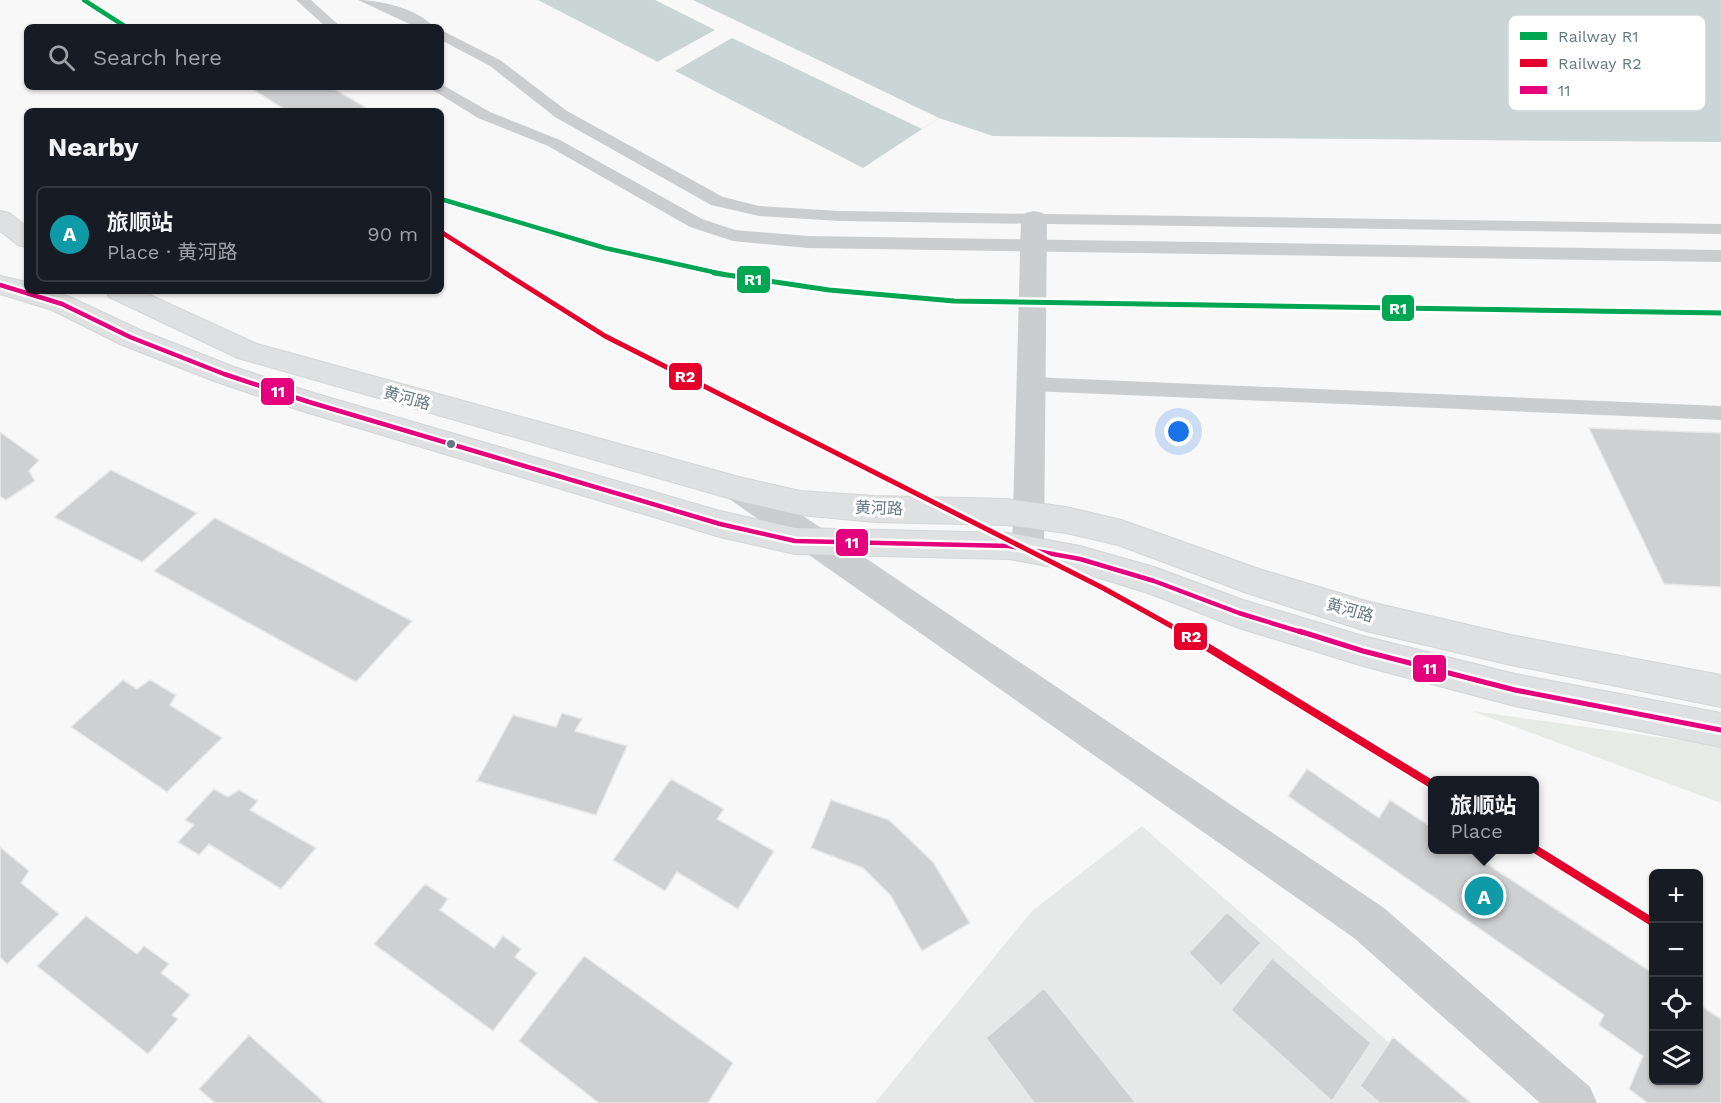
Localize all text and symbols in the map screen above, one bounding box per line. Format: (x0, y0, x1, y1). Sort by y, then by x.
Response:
legend (1508, 15, 1706, 111)
search box (24, 24, 444, 90)
text: Railway R1 (1558, 27, 1639, 46)
icon: search (45, 41, 78, 74)
text: Search here (93, 45, 222, 70)
text: Railway R2 (1558, 54, 1642, 73)
text: 11 (1558, 81, 1570, 100)
text: Nearby (48, 132, 139, 162)
text: 旅顺站 (107, 210, 173, 235)
text: A (63, 222, 76, 246)
text: 90 m (367, 222, 418, 246)
text: Place · 黄河路 (107, 240, 238, 264)
line badge: R1 (736, 265, 771, 294)
text: R1 (744, 270, 762, 289)
line badge: R1 (1381, 294, 1415, 322)
text: R1 (1389, 299, 1407, 318)
line badge: R2 (668, 362, 703, 391)
text: R2 (675, 367, 695, 386)
line badge: 11 (260, 377, 295, 406)
text: 11 (271, 382, 285, 401)
street label: 黄河路 (381, 383, 433, 413)
your location (1164, 417, 1193, 446)
unlabelled marker (445, 438, 457, 450)
street label: 黄河路 (855, 498, 903, 518)
line badge: 11 (835, 528, 869, 557)
text: 11 (845, 533, 859, 552)
street label: 黄河路 (1324, 594, 1376, 626)
line badge: R2 (1173, 622, 1208, 651)
text: R2 (1181, 627, 1201, 646)
line badge: 11 (1412, 654, 1447, 683)
text: 11 (1423, 659, 1437, 678)
popup (1428, 776, 1539, 854)
text: 旅顺站 (1450, 793, 1517, 818)
text: Place (1450, 819, 1503, 843)
map controls (1649, 869, 1703, 1085)
button: + (1649, 869, 1703, 923)
pin: A (1464, 874, 1504, 918)
button: − (1649, 923, 1703, 977)
button: locate (1649, 977, 1703, 1031)
button: layers (1649, 1031, 1703, 1085)

